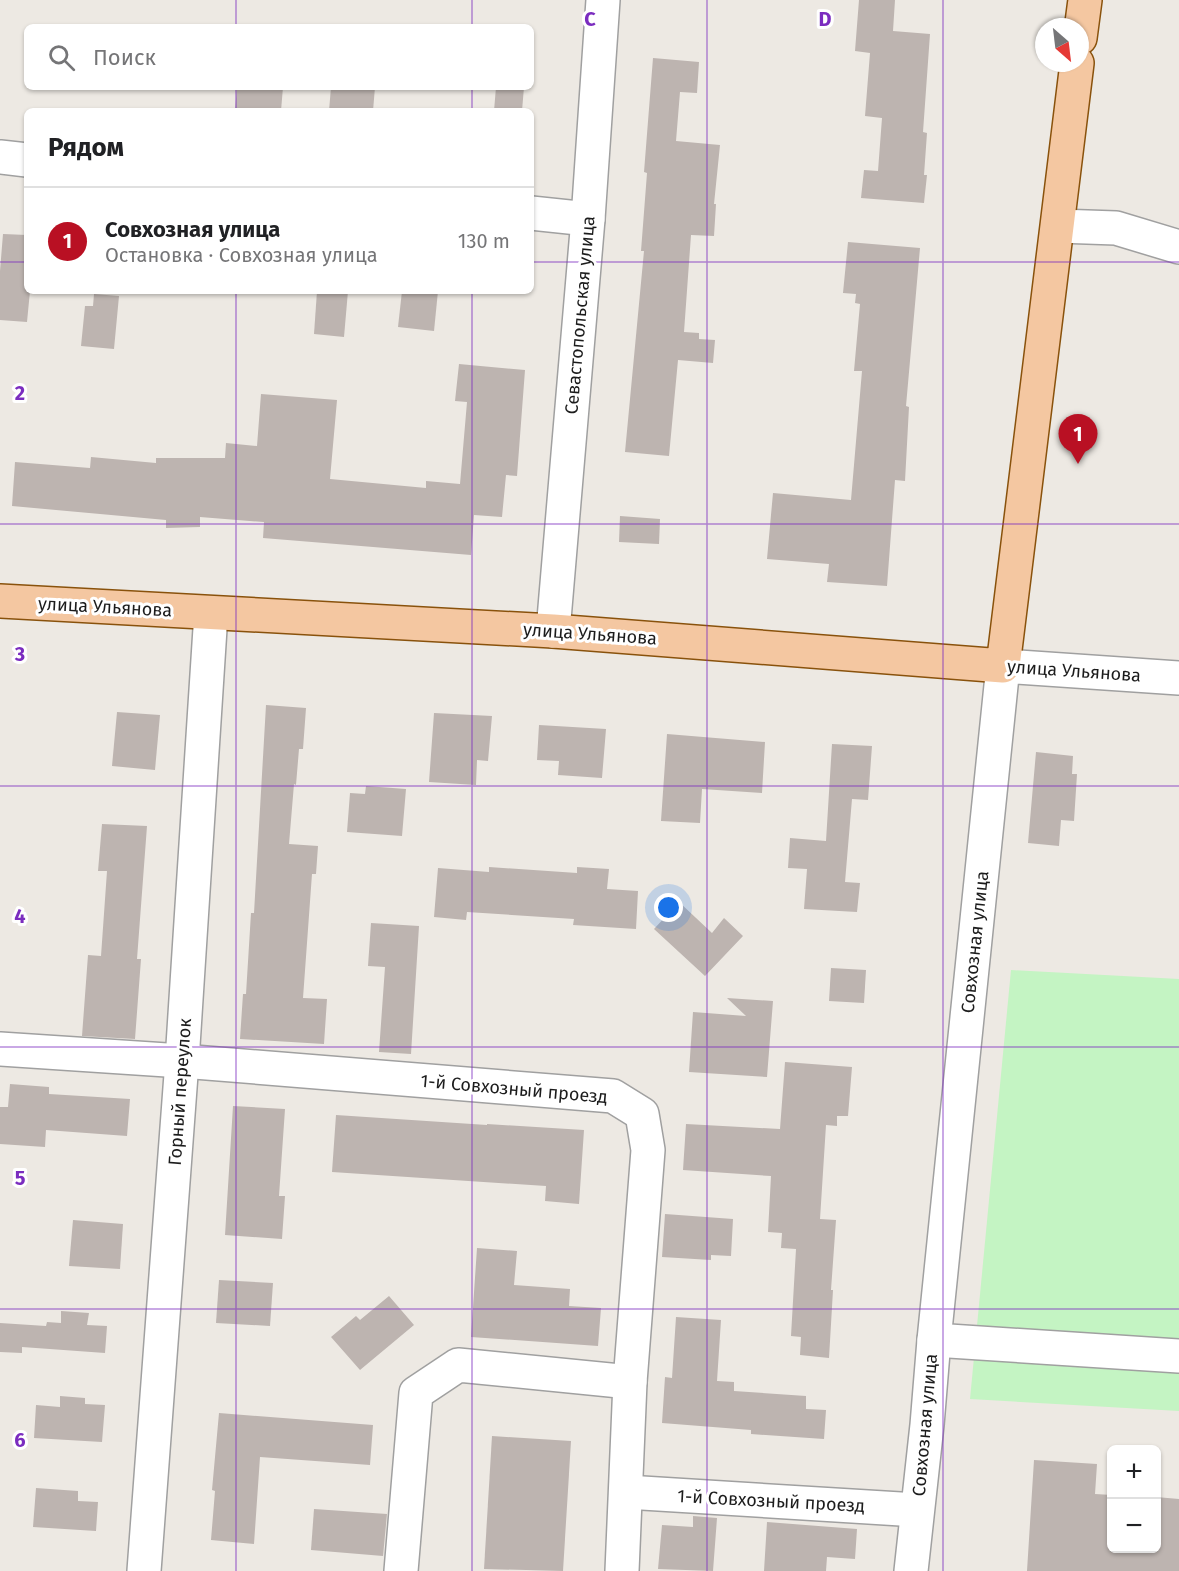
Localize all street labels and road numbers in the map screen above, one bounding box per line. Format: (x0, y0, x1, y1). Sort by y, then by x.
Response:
street label: Севастопольская улица (560, 215, 600, 415)
street label: улица Ульянова (37, 593, 173, 621)
street label: улица Ульянова (522, 618, 658, 650)
street label: улица Ульянова (1006, 655, 1142, 687)
street label: Совхозная улица (957, 870, 993, 1014)
street label: Горный переулок (164, 1017, 196, 1166)
street label: 1-й Совхозный проезд (419, 1070, 609, 1108)
street label: Совхозная улица (908, 1353, 942, 1497)
street label: 1-й Совхозный проезд (677, 1485, 865, 1517)

